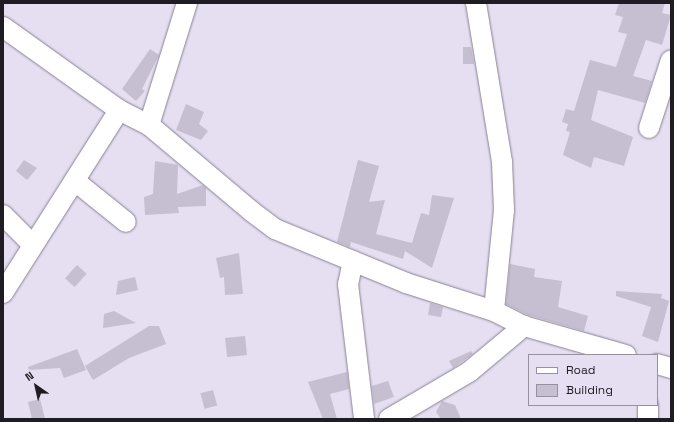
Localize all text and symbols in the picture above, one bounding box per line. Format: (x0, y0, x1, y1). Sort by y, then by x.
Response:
legend (528, 354, 658, 406)
text: Road (566, 362, 595, 378)
north arrow (16, 366, 56, 406)
text: N (22, 368, 36, 384)
text: Building (566, 382, 613, 398)

